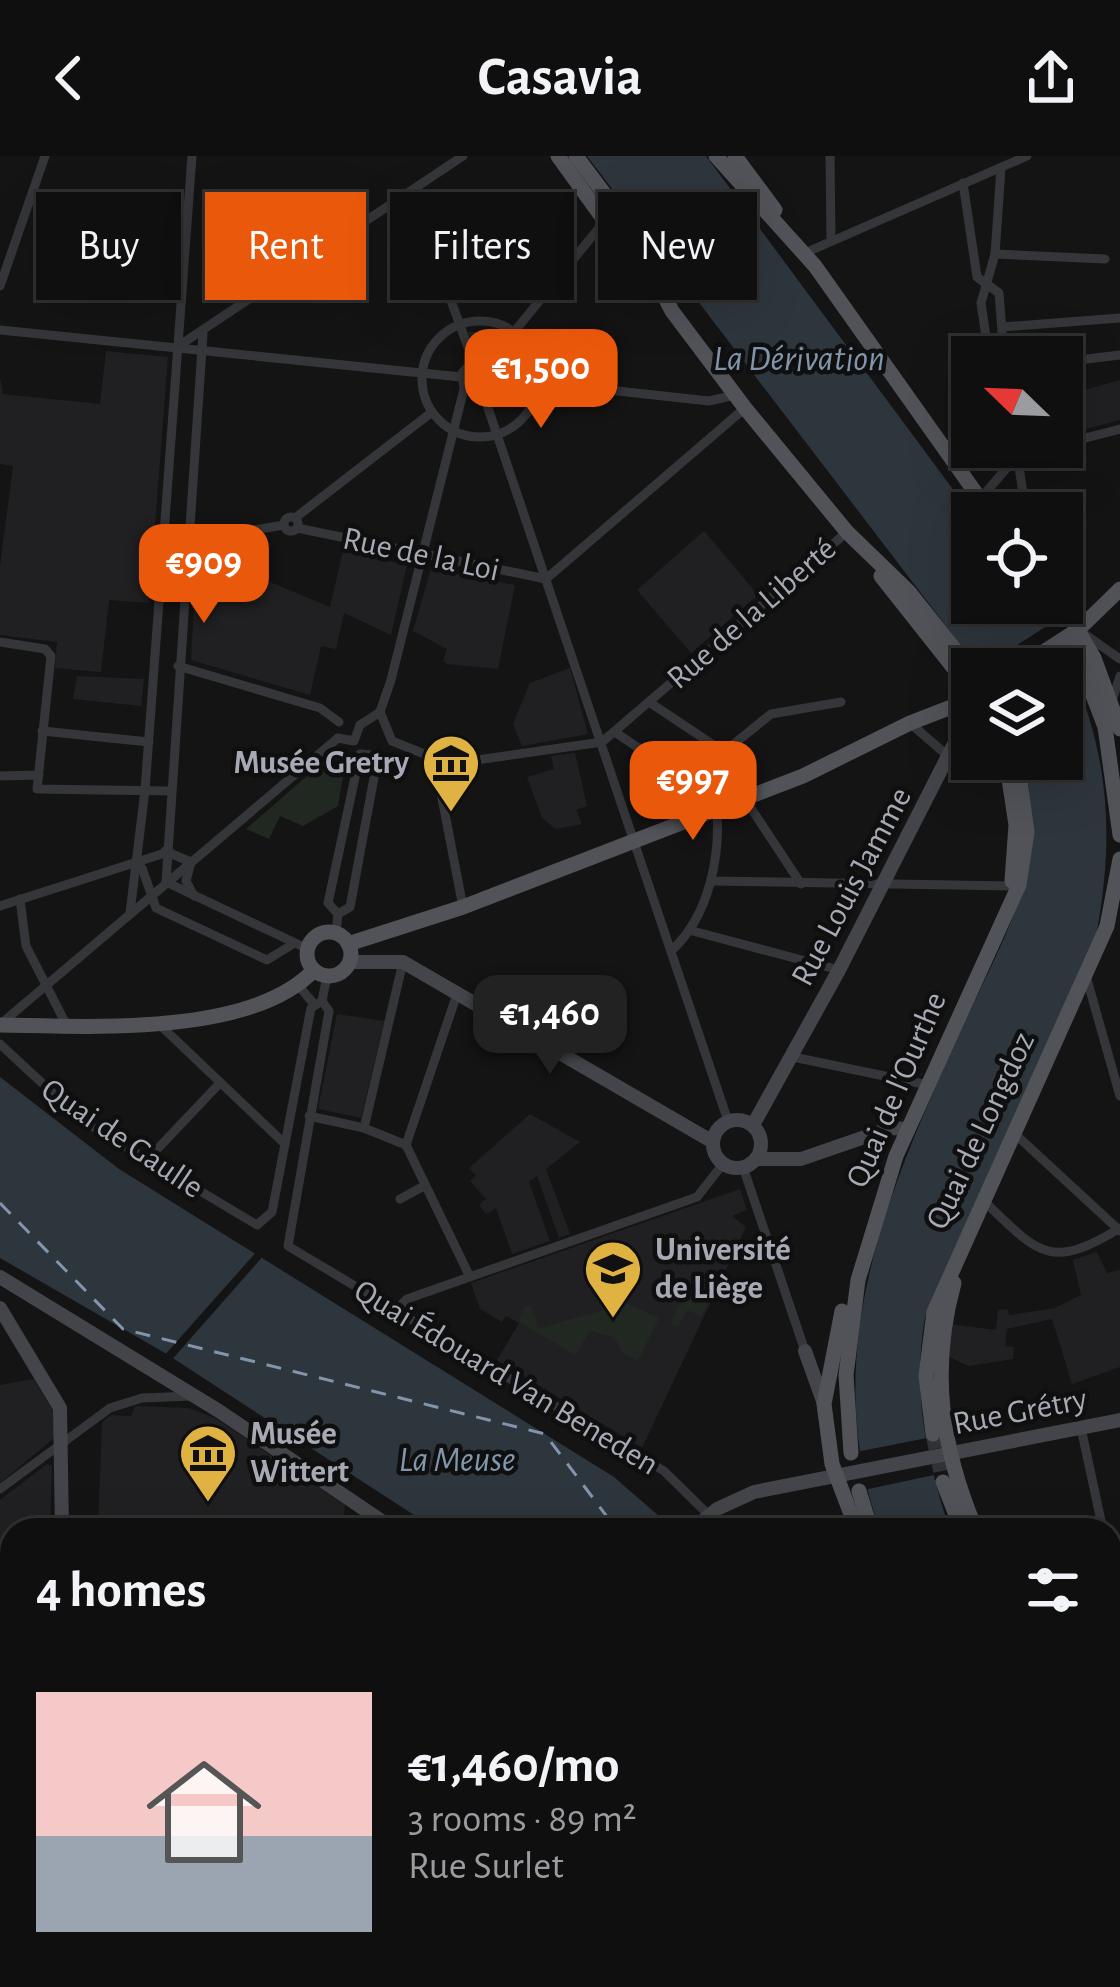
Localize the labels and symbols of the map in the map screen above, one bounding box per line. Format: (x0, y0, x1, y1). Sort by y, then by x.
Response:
pin: €1,500 (443, 329, 639, 431)
north arrow (951, 336, 1083, 468)
water label: La Dérivation (713, 341, 885, 377)
street label: Rue de la Loi (340, 522, 502, 588)
pin: €909 (133, 524, 275, 626)
street label: Rue de la Liberté (661, 532, 843, 696)
museum icon: Musée Gretry (420, 732, 482, 814)
pin: €997 (622, 741, 764, 843)
place label: Musée Gretry (233, 747, 409, 780)
street label: Rue Louis Jamme (786, 782, 918, 992)
pin: €1,460 (452, 975, 648, 1077)
street label: Quai de l'Ourthe (841, 988, 953, 1192)
street label: Quai de Longdoz (921, 1027, 1041, 1235)
street label: Quai de Gaulle (35, 1073, 209, 1205)
place label: Université de Liège (655, 1234, 791, 1305)
school or university icon: Université de Liège (582, 1238, 644, 1320)
street label: Quai Édouard Van Beneden (348, 1271, 666, 1482)
street label: Rue Grétry (950, 1383, 1090, 1441)
place label: Musée Wittert (250, 1418, 349, 1489)
museum icon: Musée Wittert (177, 1422, 239, 1504)
water label: La Meuse (398, 1442, 516, 1478)

